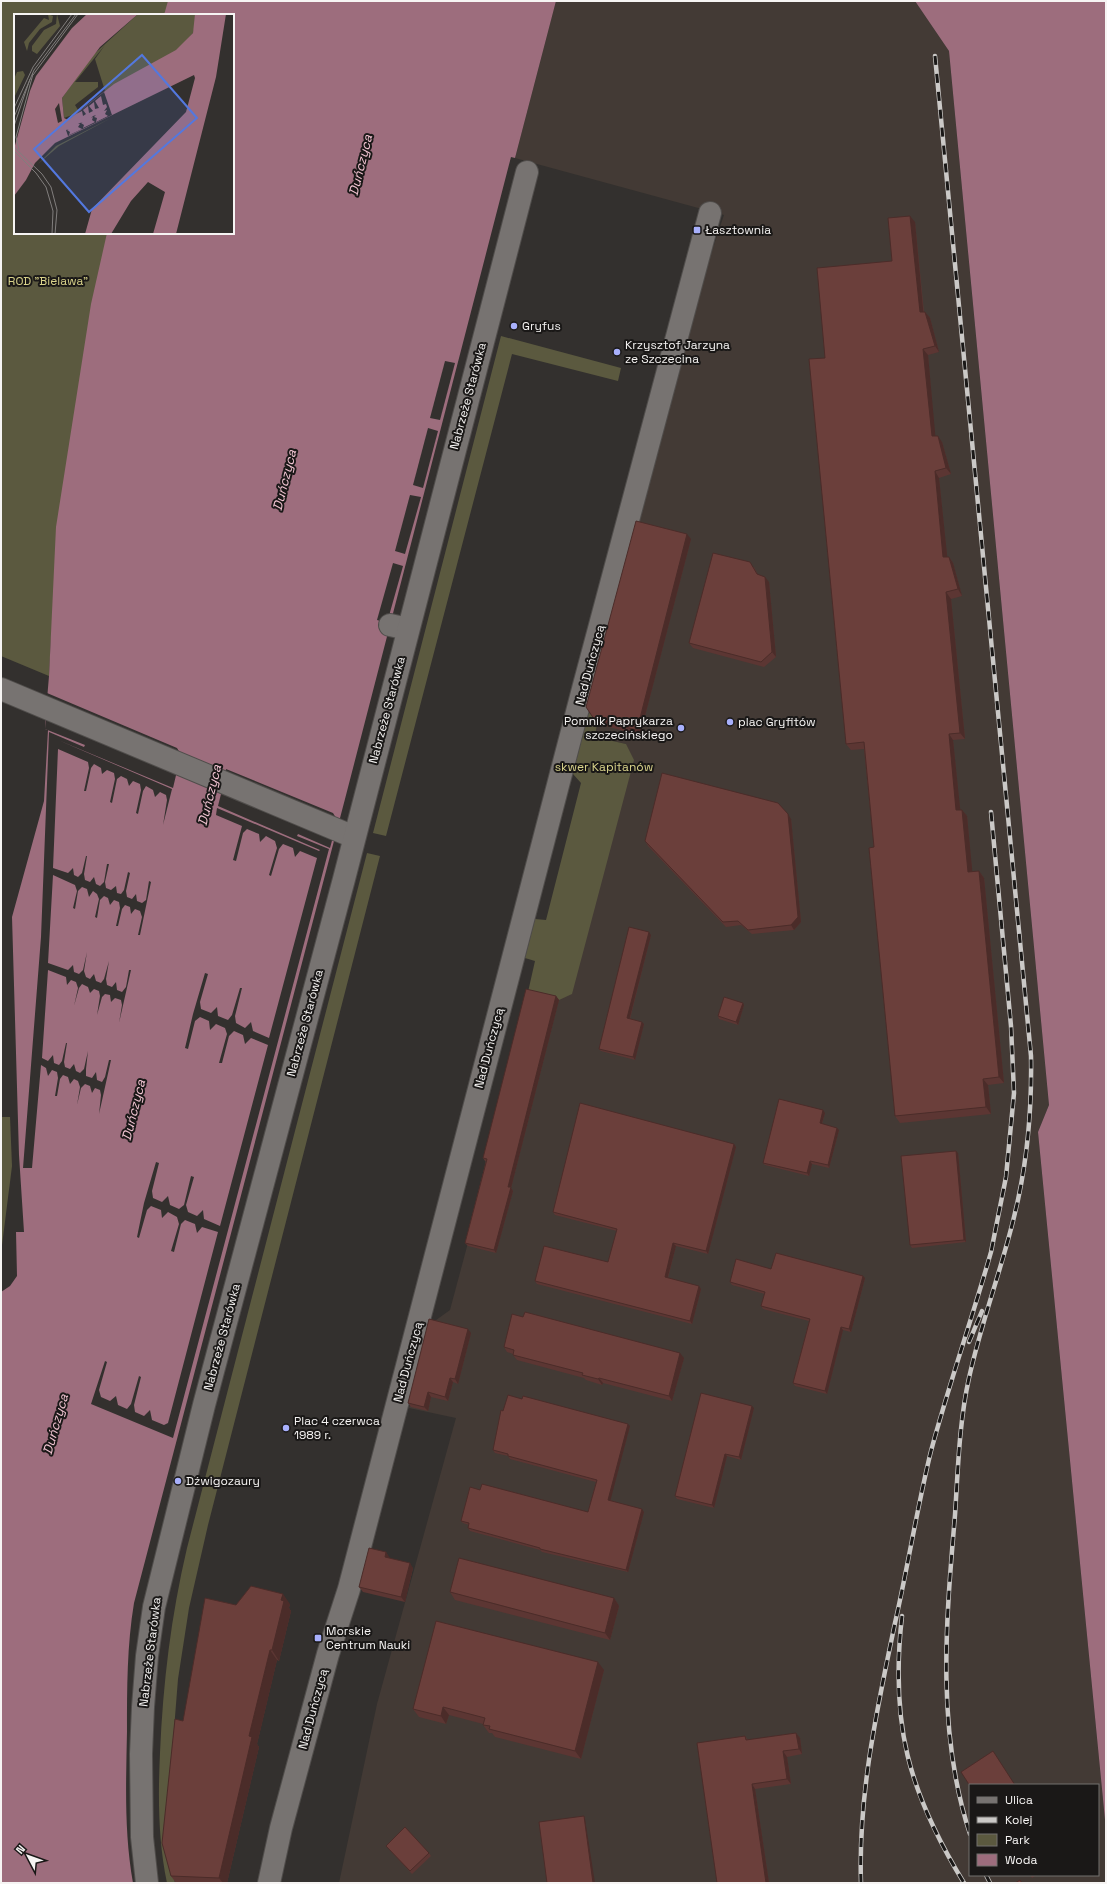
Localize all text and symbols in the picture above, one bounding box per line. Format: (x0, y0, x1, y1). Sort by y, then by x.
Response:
inset map (14, 14, 234, 234)
water label: Duńczyca (345, 132, 376, 197)
place label: Łasztownia (705, 222, 771, 238)
marker: Łasztownia (692, 225, 702, 235)
park label: ROD "Bielawa" (8, 273, 88, 289)
place label: Gryfus (522, 318, 561, 334)
marker: Gryfus (509, 321, 519, 331)
place label: Krzysztof Jarzyna ze Szczecina (625, 337, 730, 367)
street label: Nabrzeże Starówka (446, 341, 490, 451)
marker: Krzysztof Jarzyna ze Szczecina (612, 347, 622, 357)
water label: Duńczyca (269, 447, 300, 512)
street label: Nad Duńczycą (572, 623, 608, 707)
street label: Nabrzeże Starówka (365, 655, 409, 765)
place label: Pomnik Paprykarza szczecińskiego (564, 713, 673, 743)
place label: plac Gryfitów (738, 714, 816, 730)
marker: plac Gryfitów (725, 717, 735, 727)
marker: Pomnik Paprykarza szczecińskiego (676, 723, 686, 733)
park label: skwer Kapitanów (555, 759, 653, 775)
water label: Duńczyca (194, 762, 225, 827)
street label: Nabrzeże Starówka (283, 968, 327, 1078)
street label: Nad Duńczycą (471, 1006, 507, 1090)
water label: Duńczyca (118, 1077, 149, 1142)
street label: Nabrzeże Starówka (200, 1282, 244, 1392)
street label: Nad Duńczycą (390, 1320, 426, 1404)
water label: Duńczyca (39, 1391, 72, 1456)
place label: Plac 4 czerwca 1989 r. (294, 1413, 380, 1443)
marker: Plac 4 czerwca 1989 r. (281, 1423, 291, 1433)
place label: Dźwigozaury (186, 1473, 260, 1489)
marker: Dźwigozaury (173, 1476, 183, 1486)
street label: Nabrzeże Starówka (135, 1596, 165, 1708)
place label: Morskie Centrum Nauki (326, 1623, 410, 1653)
marker: Morskie Centrum Nauki (313, 1633, 323, 1643)
street label: Nad Duńczycą (295, 1667, 331, 1751)
legend (969, 1784, 1099, 1876)
text: Ulica (1005, 1792, 1033, 1808)
text: Kolej (1005, 1812, 1033, 1828)
text: Park (1005, 1832, 1030, 1848)
north arrow (8, 1836, 48, 1876)
text: N (13, 1842, 28, 1857)
text: Woda (1005, 1852, 1037, 1868)

